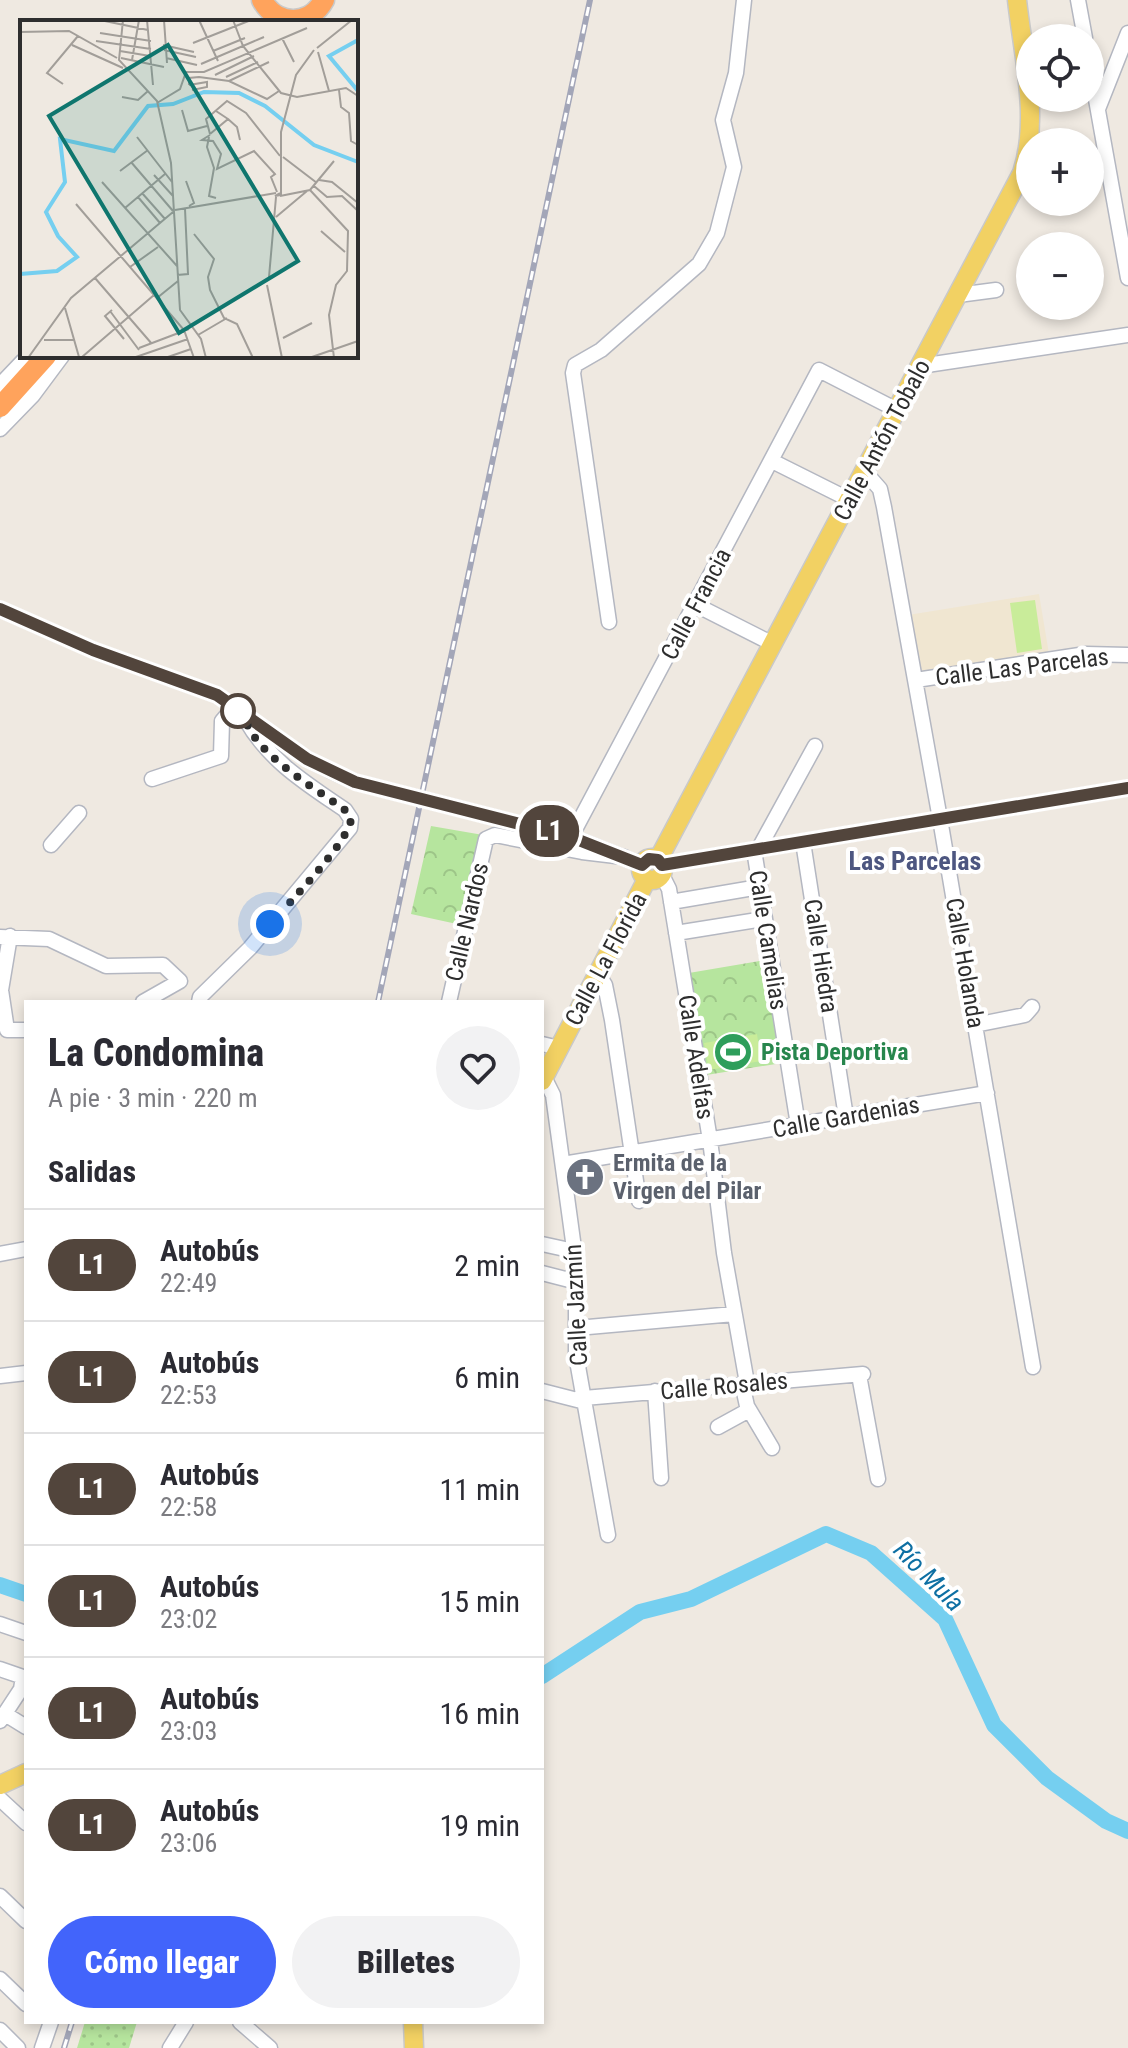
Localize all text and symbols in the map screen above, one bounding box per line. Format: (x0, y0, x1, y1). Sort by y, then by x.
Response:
inset map (20, 20, 358, 358)
map controls (1016, 24, 1104, 320)
button: locate (1016, 24, 1104, 112)
button: + (1016, 128, 1104, 216)
button: − (1016, 232, 1104, 320)
street label: Calle Antón Tobalo (828, 355, 936, 525)
street label: Calle Francia (655, 543, 737, 665)
street label: Calle Las Parcelas (934, 642, 1110, 692)
unlabelled marker (221, 694, 255, 728)
line badge: L1 (513, 805, 585, 857)
text: L1 (535, 814, 563, 847)
district label: Las Parcelas (849, 846, 981, 876)
street label: Calle Nardos (440, 860, 494, 984)
street label: Calle Camelias (743, 868, 793, 1012)
street label: Calle La Florida (559, 888, 653, 1030)
street label: Calle Holanda (940, 896, 990, 1030)
street label: Calle Hiedra (798, 897, 844, 1015)
your location (250, 904, 290, 944)
street label: Calle Adelfas (672, 993, 720, 1121)
button: heart (436, 1026, 520, 1110)
text: La Condomina (48, 1031, 264, 1075)
sports icon: Pista Deportiva (712, 1031, 754, 1073)
place label: Pista Deportiva (761, 1038, 909, 1066)
text: A pie · 3 min · 220 m (48, 1083, 257, 1113)
street label: Calle Gardenias (771, 1090, 921, 1144)
place label: Ermita de la Virgen del Pilar (613, 1149, 762, 1205)
text: Salidas (48, 1154, 136, 1189)
church icon: Ermita de la Virgen del Pilar (564, 1156, 606, 1198)
text: Autobús (160, 1233, 259, 1268)
street label: Calle Jazmín (559, 1243, 593, 1367)
text: L1 (78, 1248, 106, 1281)
text: 2 min (454, 1248, 520, 1283)
text: 22:49 (160, 1268, 217, 1298)
text: Autobús (160, 1345, 259, 1380)
text: L1 (78, 1360, 106, 1393)
text: 6 min (454, 1360, 520, 1395)
street label: Calle Rosales (659, 1366, 789, 1406)
text: 22:53 (160, 1380, 217, 1410)
text: Autobús (160, 1457, 259, 1492)
text: L1 (78, 1472, 106, 1505)
text: 11 min (439, 1472, 520, 1507)
text: 22:58 (160, 1492, 217, 1522)
water label: Río Mula (888, 1535, 970, 1617)
text: Autobús (160, 1569, 259, 1604)
text: L1 (78, 1584, 106, 1617)
text: 15 min (439, 1584, 520, 1619)
text: 23:02 (160, 1604, 217, 1634)
text: Autobús (160, 1681, 259, 1716)
text: L1 (78, 1696, 106, 1729)
text: 16 min (439, 1696, 520, 1731)
text: 23:03 (160, 1716, 217, 1746)
text: Autobús (160, 1793, 259, 1828)
text: L1 (78, 1808, 106, 1841)
text: 19 min (439, 1808, 520, 1843)
text: 23:06 (160, 1828, 217, 1858)
button: Cómo llegar (48, 1916, 276, 2008)
button: Billetes (292, 1916, 520, 2008)

